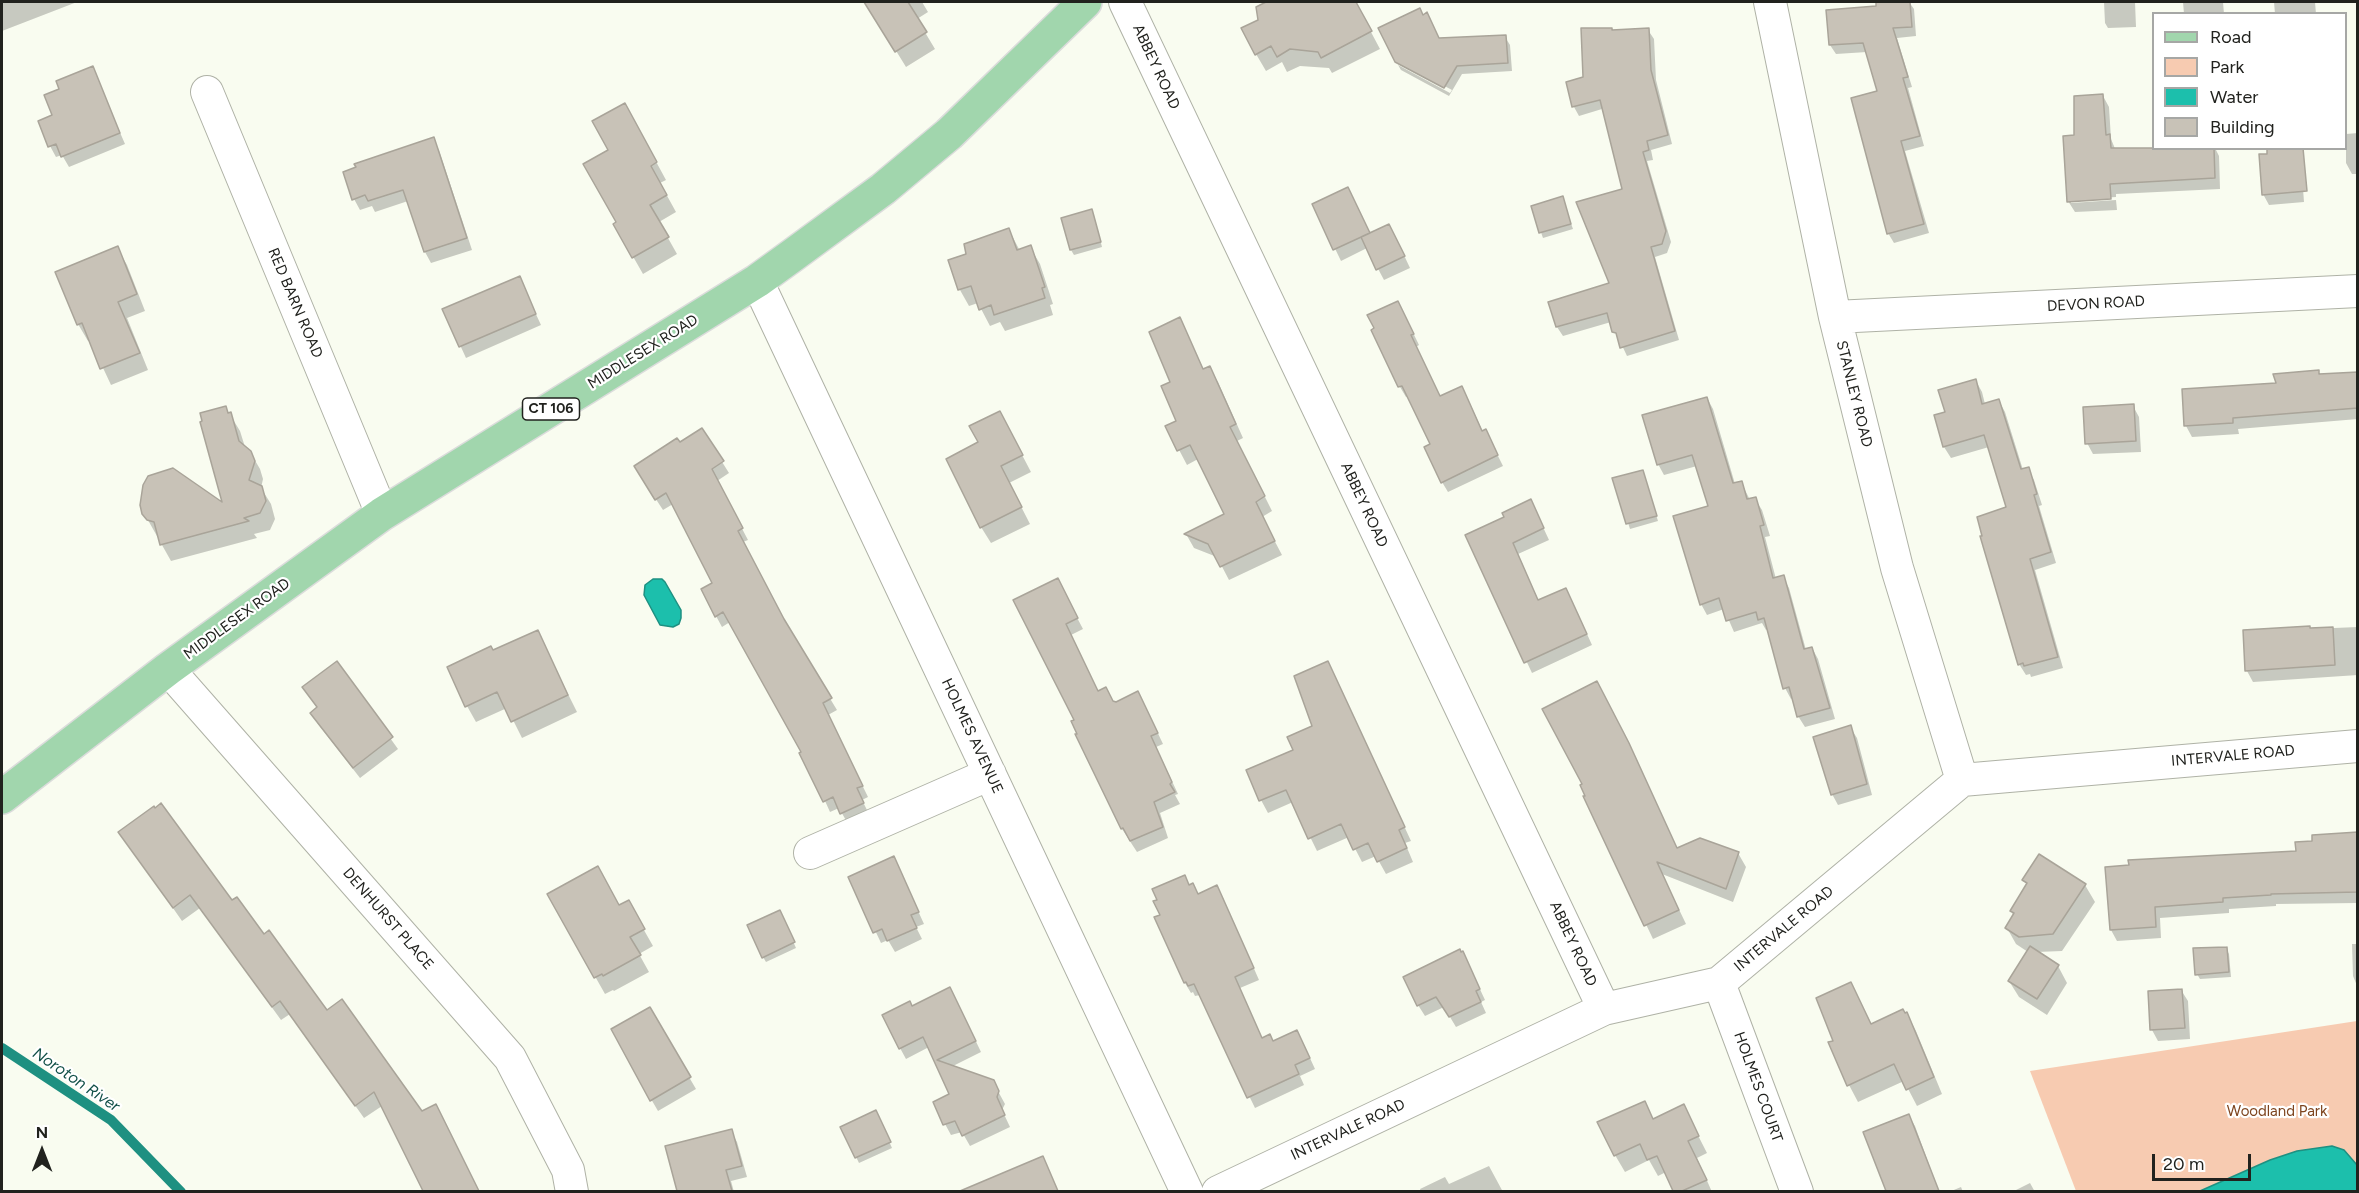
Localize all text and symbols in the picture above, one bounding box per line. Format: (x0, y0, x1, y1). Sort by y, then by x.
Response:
legend (2152, 12, 2347, 150)
street label: ABBEY ROAD (1128, 22, 1184, 112)
text: Road (2210, 26, 2251, 48)
text: Park (2210, 56, 2244, 78)
text: Water (2210, 86, 2258, 108)
text: Building (2210, 116, 2275, 138)
street label: RED BARN ROAD (264, 245, 326, 361)
street label: DEVON ROAD (2047, 292, 2145, 316)
street label: MIDDLESEX ROAD (585, 311, 701, 393)
street label: STANLEY ROAD (1832, 339, 1876, 449)
road number: CT 106 (522, 398, 580, 420)
street label: ABBEY ROAD (1336, 460, 1392, 550)
street label: MIDDLESEX ROAD (181, 575, 293, 663)
street label: HOLMES AVENUE (937, 676, 1007, 796)
street label: INTERVALE ROAD (2170, 742, 2296, 770)
street label: DENHURST PLACE (339, 864, 437, 974)
street label: INTERVALE ROAD (1731, 882, 1837, 976)
street label: ABBEY ROAD (1545, 899, 1601, 989)
street label: HOLMES COURT (1730, 1029, 1786, 1145)
water label: Noroton River (29, 1044, 123, 1116)
street label: INTERVALE ROAD (1288, 1096, 1408, 1164)
park label: Woodland Park (2227, 1103, 2327, 1121)
north arrow (12, 1121, 72, 1181)
text: N (36, 1123, 48, 1142)
scale bar (2155, 1142, 2254, 1180)
text: 20 m (2163, 1153, 2204, 1175)

